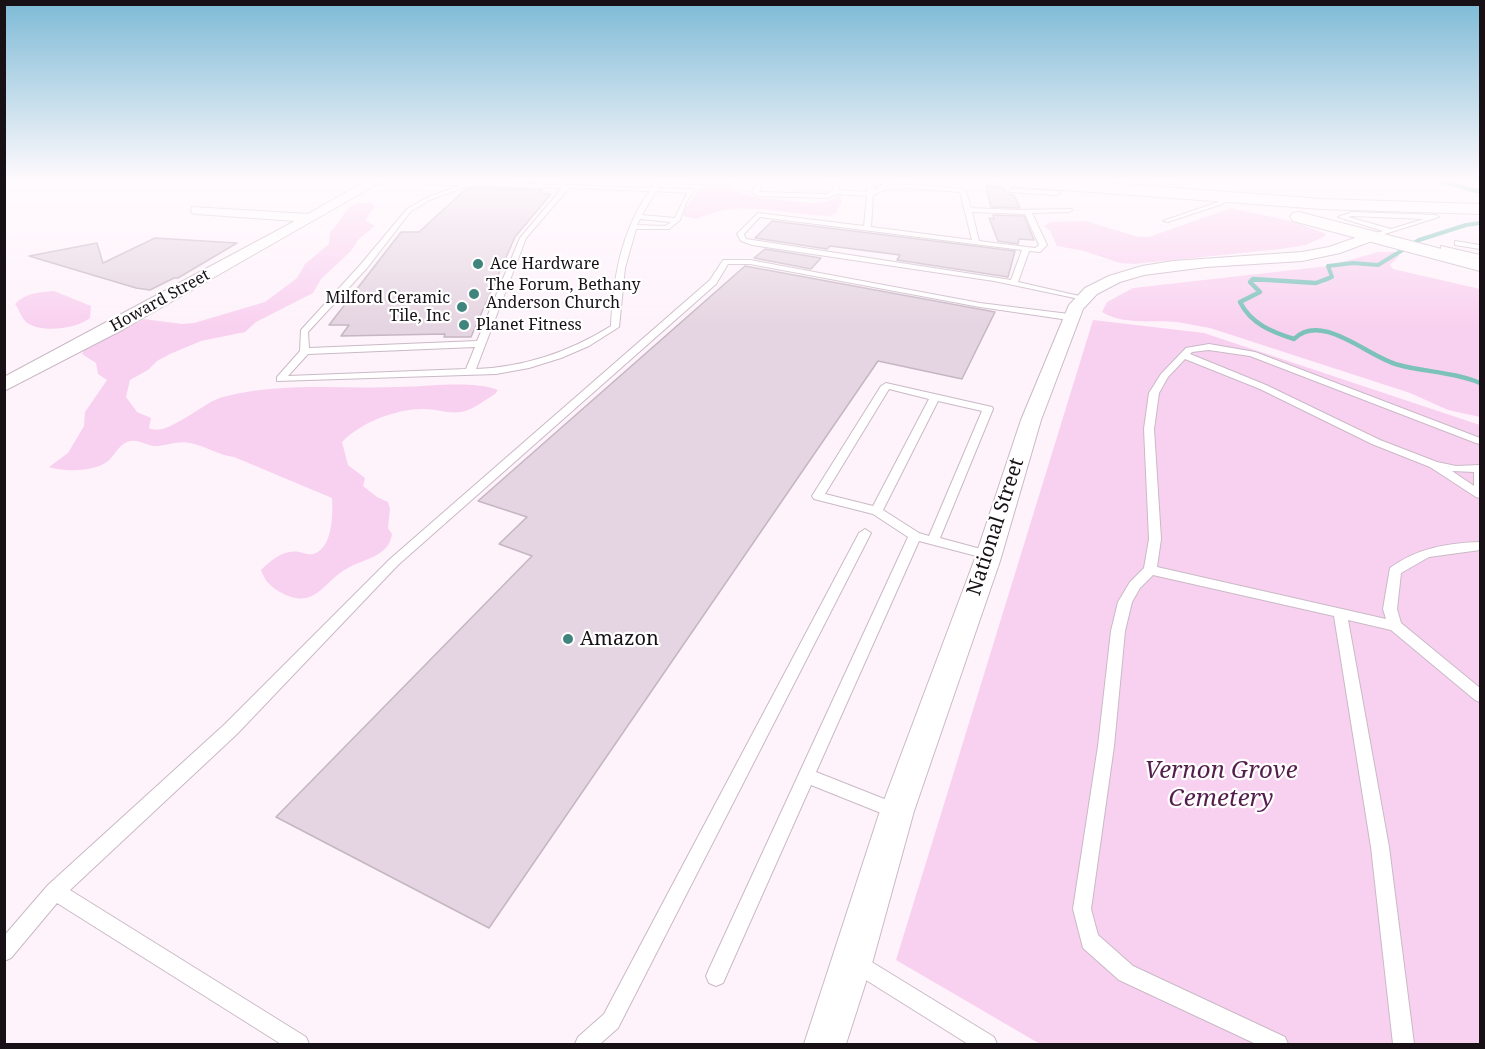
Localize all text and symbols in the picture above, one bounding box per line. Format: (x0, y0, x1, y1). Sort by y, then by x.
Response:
place label: Ace Hardware (490, 254, 600, 274)
marker: Ace Hardware (471, 257, 485, 271)
street label: Howard Street (107, 266, 213, 336)
place label: The Forum, Bethany Anderson Church (486, 275, 641, 313)
marker: The Forum, Bethany Anderson Church (467, 287, 481, 301)
place label: Milford Ceramic Tile, Inc (326, 288, 450, 326)
marker: Milford Ceramic Tile, Inc (455, 300, 469, 314)
place label: Planet Fitness (476, 315, 582, 335)
marker: Planet Fitness (457, 318, 471, 332)
street label: National Street (963, 455, 1029, 599)
place label: Amazon (580, 627, 659, 651)
marker: Amazon (561, 632, 575, 646)
park label: Vernon Grove Cemetery (1145, 757, 1297, 813)

